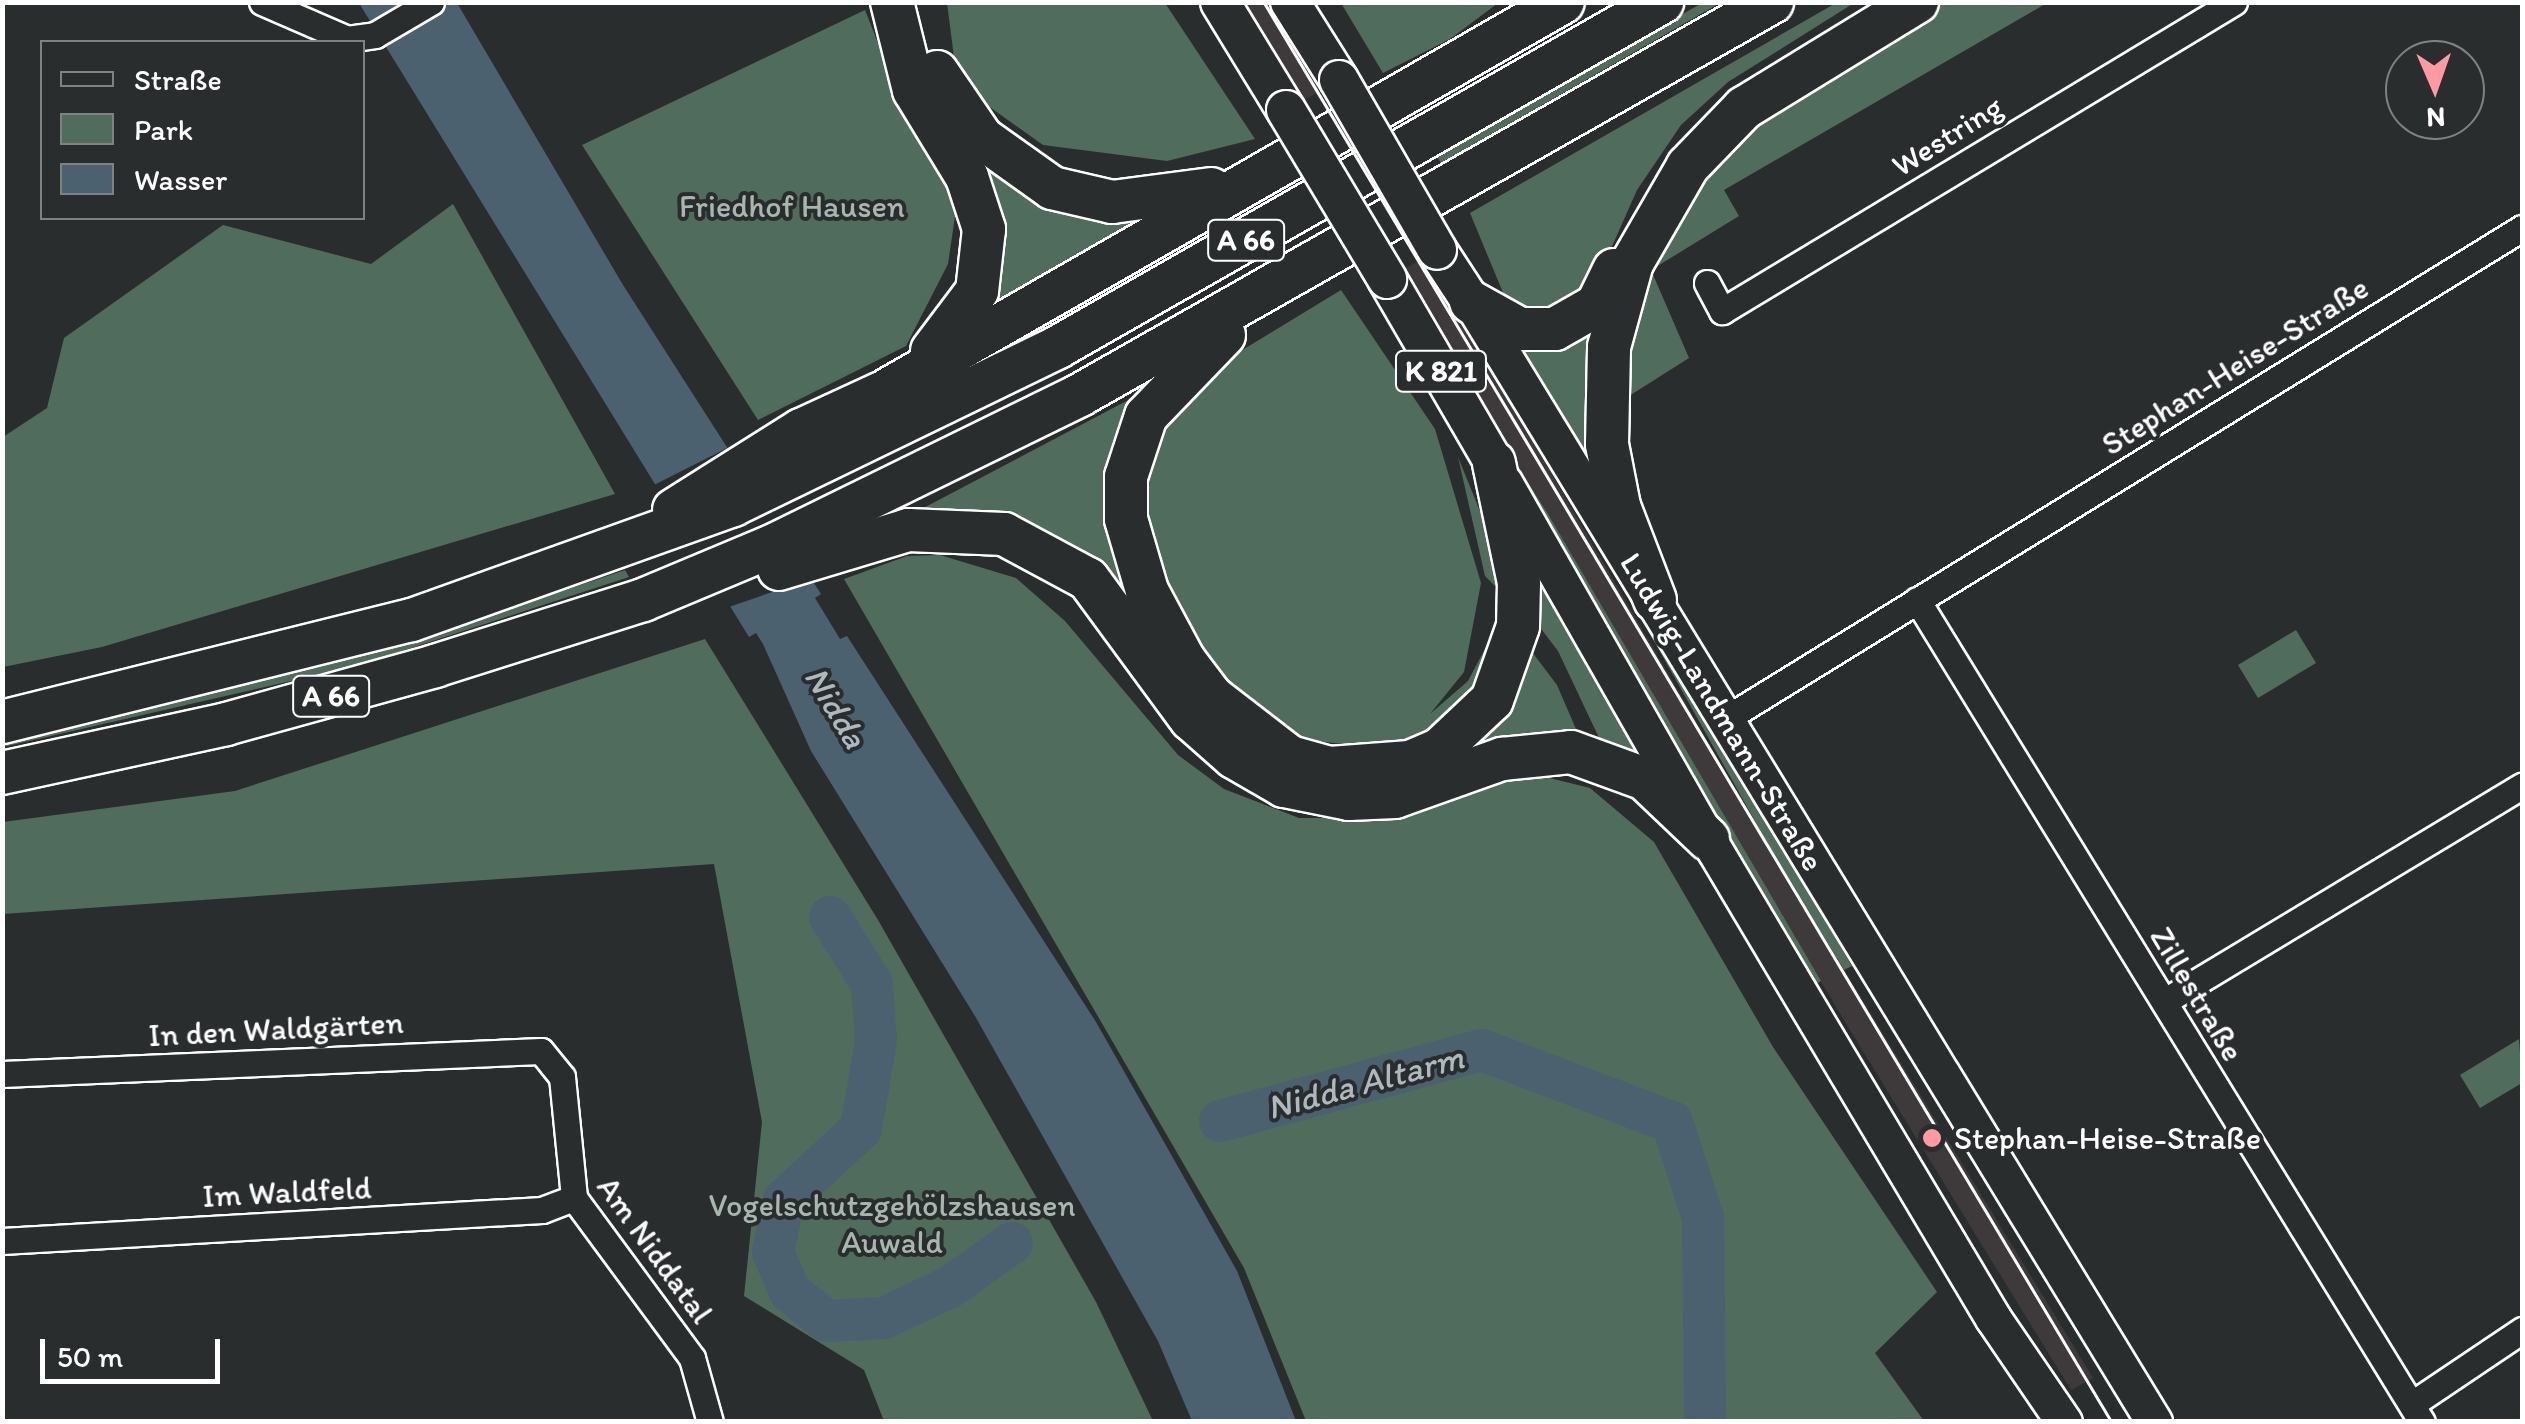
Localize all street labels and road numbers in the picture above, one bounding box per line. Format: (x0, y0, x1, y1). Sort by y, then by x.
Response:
street label: Westring (1885, 87, 2009, 185)
road number: A 66 (1206, 215, 1286, 265)
street label: Stephan-Heise-Straße (2095, 268, 2375, 464)
road number: K 821 (1394, 346, 1488, 396)
street label: Ludwig-Landmann-Straße (1612, 546, 1832, 878)
road number: A 66 (291, 671, 371, 721)
street label: Zillestraße (2142, 920, 2252, 1068)
street label: In den Waldgärten (148, 1003, 404, 1055)
street label: Im Waldfeld (202, 1168, 372, 1216)
street label: Am Niddatal (589, 1169, 721, 1331)

